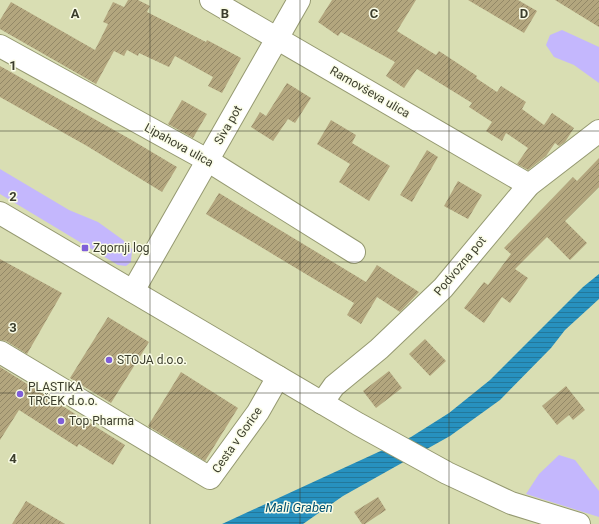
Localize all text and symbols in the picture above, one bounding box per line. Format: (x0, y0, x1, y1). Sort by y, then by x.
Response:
text: A (71, 6, 80, 21)
text: B (221, 6, 229, 21)
text: C (370, 6, 379, 21)
text: D (520, 6, 528, 21)
text: 1 (9, 58, 17, 73)
street label: Ramovševa ulica (328, 63, 412, 121)
street label: Siva pot (211, 103, 245, 147)
street label: Lipahova ulica (142, 120, 216, 170)
text: 2 (9, 189, 17, 204)
street label: Podvozna pot (431, 233, 489, 299)
place label: Zgornji log (93, 241, 150, 255)
marker: Zgornji log (80, 243, 90, 253)
text: 3 (9, 320, 17, 335)
place label: STOJA d.o.o. (117, 353, 187, 367)
marker: STOJA d.o.o. (104, 355, 114, 365)
place label: PLASTIKA TRČEK d.o.o. (28, 380, 98, 408)
marker: PLASTIKA TRČEK d.o.o. (15, 389, 25, 399)
street label: Cesta v Gorice (209, 404, 265, 476)
place label: Top Pharma (69, 414, 134, 428)
marker: Top Pharma (56, 416, 66, 426)
text: 4 (9, 451, 17, 466)
water label: Mali Graben (265, 500, 333, 515)

